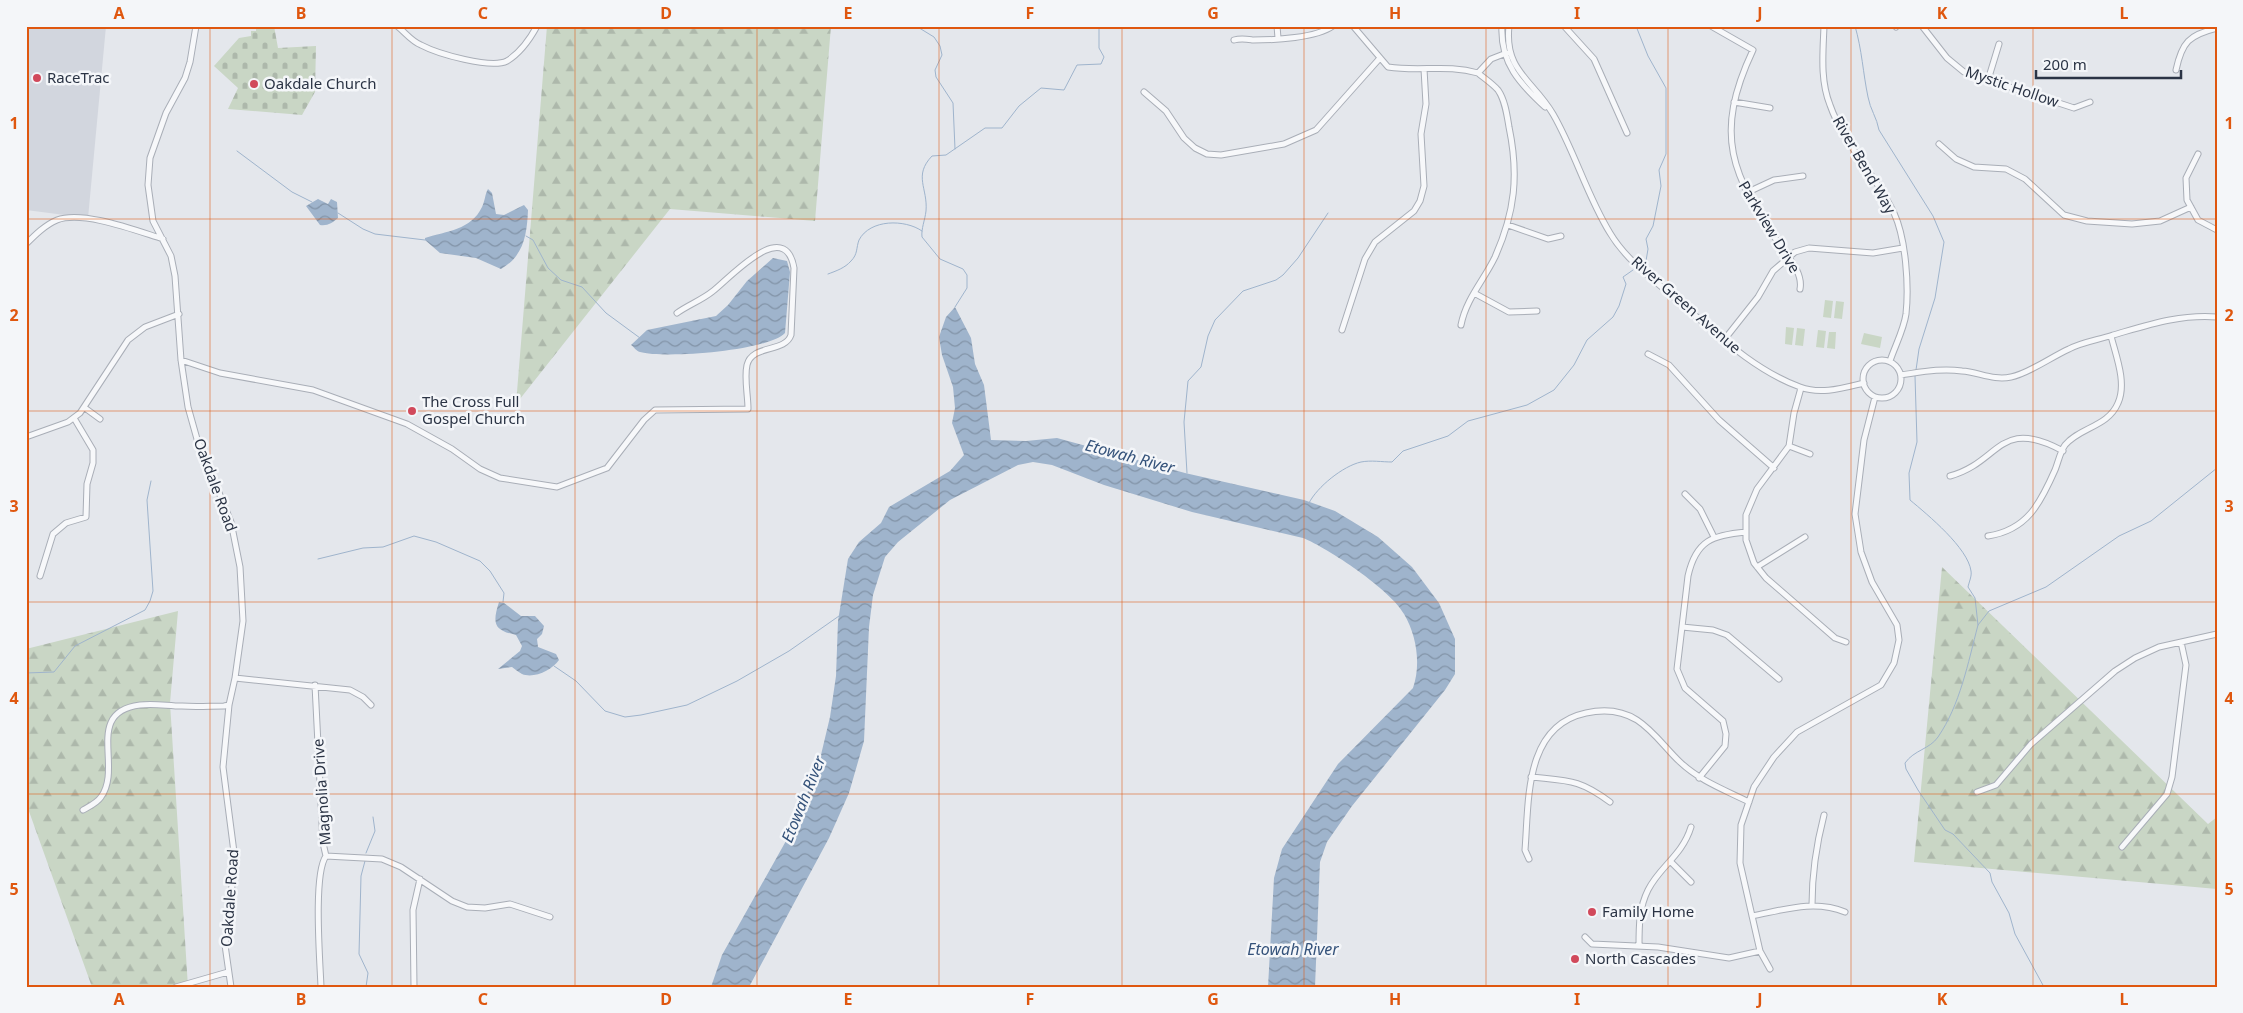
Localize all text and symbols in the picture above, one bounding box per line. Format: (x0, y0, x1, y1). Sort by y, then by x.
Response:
text: A (113, 2, 125, 24)
text: B (296, 2, 306, 24)
text: C (478, 2, 488, 24)
text: D (660, 2, 672, 24)
text: E (844, 2, 853, 24)
text: F (1026, 2, 1034, 24)
text: G (1207, 2, 1219, 24)
text: H (1389, 2, 1401, 24)
text: I (1574, 2, 1580, 24)
text: J (1755, 2, 1763, 24)
text: K (1937, 2, 1948, 24)
text: L (2120, 2, 2129, 24)
scale bar (2036, 48, 2180, 80)
text: 200 m (2043, 54, 2087, 74)
street label: Mystic Hollow (1963, 61, 2062, 111)
place label: RaceTrac (47, 67, 110, 87)
marker: RaceTrac (31, 72, 43, 84)
place label: Oakdale Church (264, 73, 376, 93)
marker: Oakdale Church (248, 78, 260, 90)
text: 1 (9, 112, 19, 134)
street label: River Bend Way (1829, 112, 1901, 217)
text: 1 (2224, 112, 2234, 134)
street label: Parkview Drive (1734, 177, 1805, 276)
street label: River Green Avenue (1628, 251, 1746, 357)
text: 2 (9, 304, 19, 326)
text: 2 (2224, 304, 2234, 326)
place label: The Cross Full Gospel Church (422, 391, 525, 428)
marker: The Cross Full Gospel Church (406, 405, 418, 417)
water label: Etowah River (1083, 434, 1178, 479)
street label: Oakdale Road (190, 435, 242, 534)
text: 3 (9, 495, 19, 517)
text: 3 (2224, 495, 2234, 517)
text: 4 (9, 687, 19, 709)
text: 4 (2224, 687, 2234, 709)
street label: Magnolia Drive (307, 738, 335, 846)
water label: Etowah River (776, 752, 831, 846)
street label: Oakdale Road (216, 848, 242, 948)
text: 5 (9, 878, 19, 900)
text: 5 (2224, 878, 2234, 900)
place label: Family Home (1602, 901, 1694, 921)
marker: Family Home (1586, 906, 1598, 918)
water label: Etowah River (1247, 938, 1339, 960)
place label: North Cascades (1585, 948, 1696, 968)
marker: North Cascades (1569, 953, 1581, 965)
text: A (113, 988, 125, 1010)
text: B (296, 988, 306, 1010)
text: C (478, 988, 488, 1010)
text: D (660, 988, 672, 1010)
text: E (844, 988, 853, 1010)
text: F (1026, 988, 1034, 1010)
text: G (1207, 988, 1219, 1010)
text: H (1389, 988, 1401, 1010)
text: I (1574, 988, 1580, 1010)
text: J (1755, 988, 1763, 1010)
text: K (1937, 988, 1948, 1010)
text: L (2120, 988, 2129, 1010)

